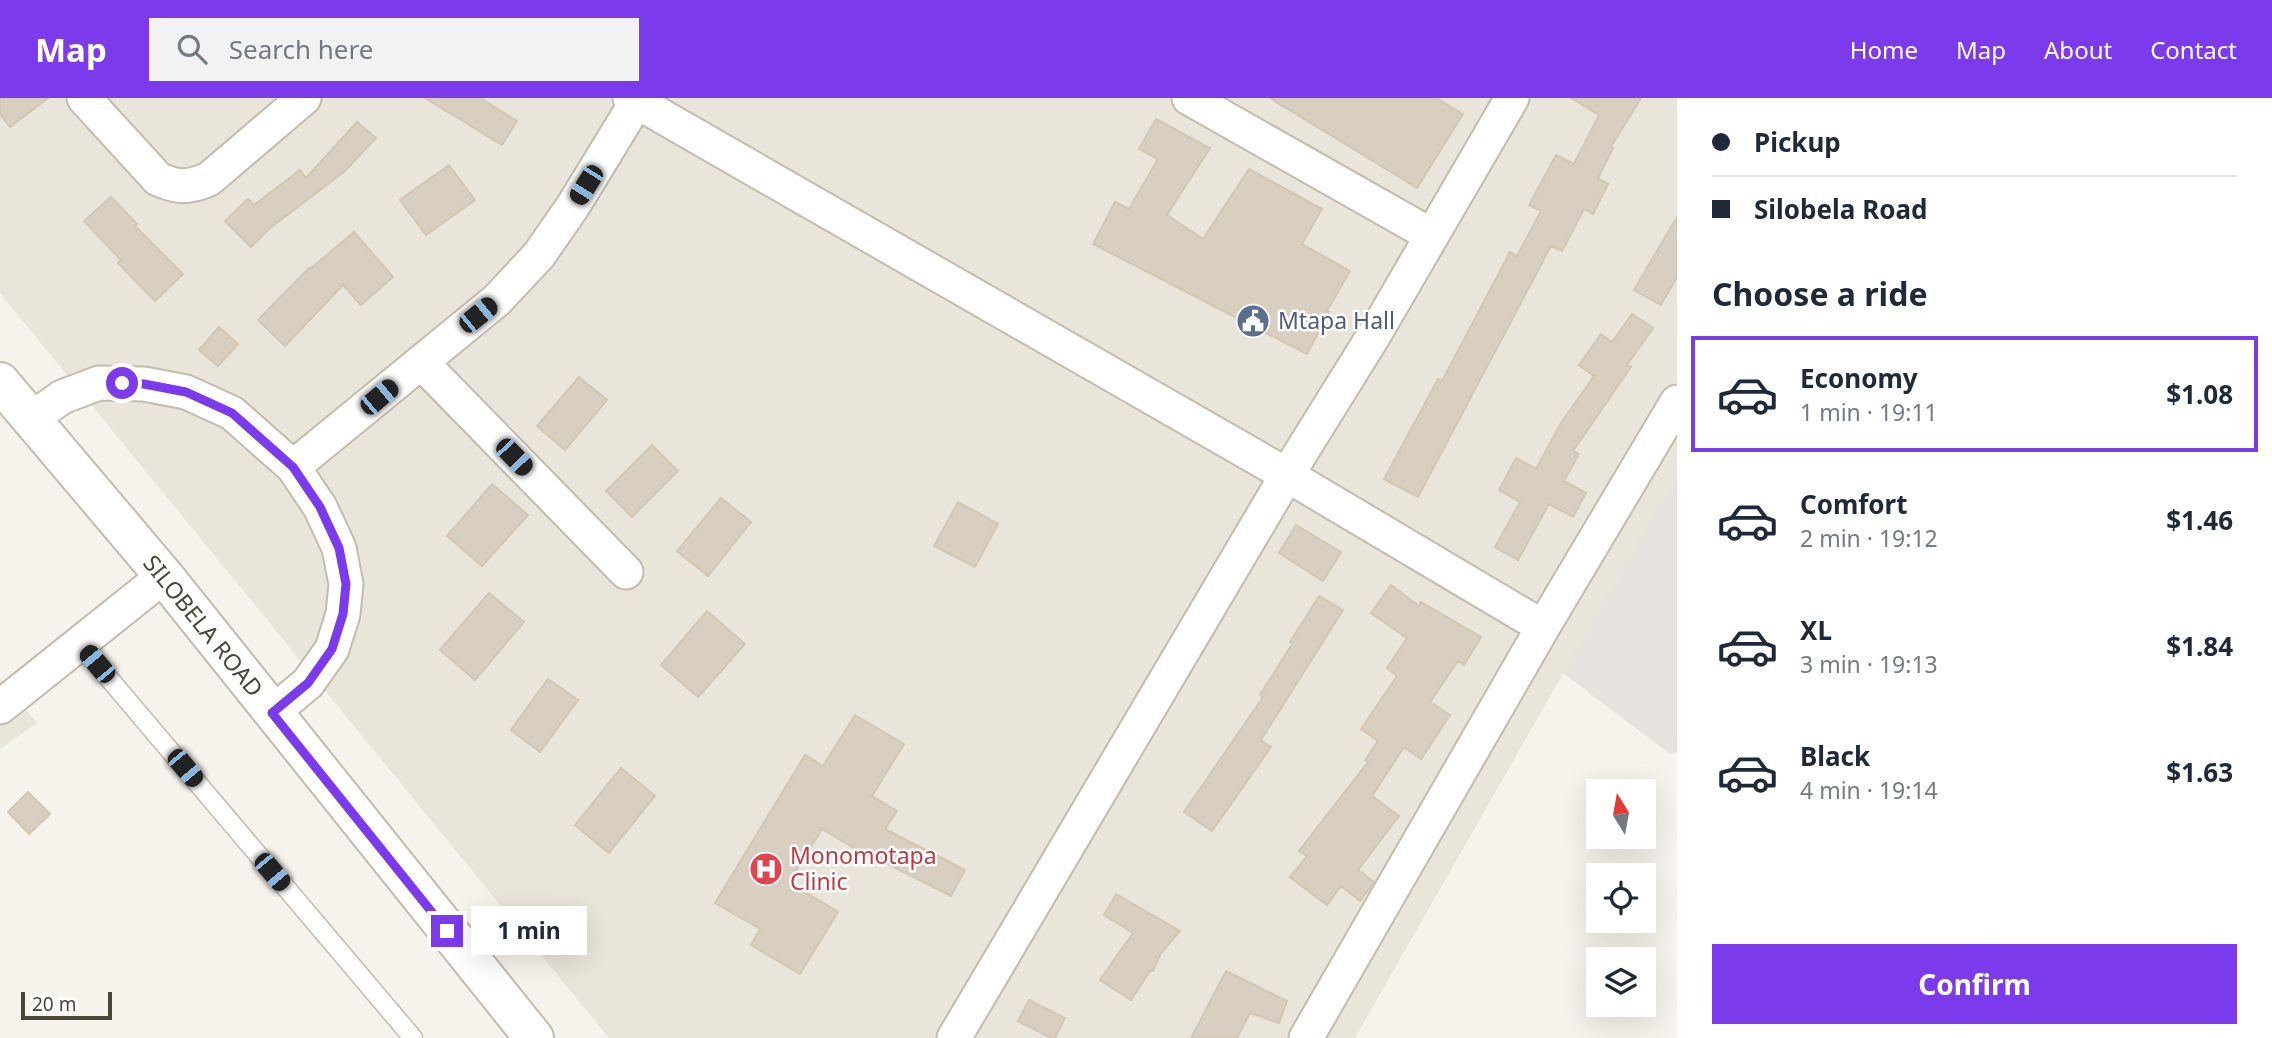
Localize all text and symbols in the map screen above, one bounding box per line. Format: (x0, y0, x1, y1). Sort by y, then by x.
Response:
search box (149, 18, 639, 81)
text: Map (35, 27, 107, 72)
icon: search (173, 30, 211, 68)
text: Search here (229, 31, 373, 67)
text: Home (1850, 33, 1918, 66)
text: Map (1956, 33, 2006, 66)
text: About (2044, 33, 2112, 66)
text: Contact (2150, 33, 2237, 66)
text: Pickup (1754, 124, 1841, 160)
car (566, 162, 607, 208)
text: Silobela Road (1754, 191, 1927, 227)
text: Choose a ride (1712, 272, 1928, 315)
car (456, 294, 501, 336)
public building icon: Mtapa Hall (1234, 302, 1272, 340)
place label: Mtapa Hall (1278, 304, 1395, 336)
text: Economy (1800, 360, 1918, 396)
icon: car (1716, 363, 1779, 426)
route start (106, 367, 138, 399)
car (357, 375, 402, 419)
text: $1.08 (2166, 376, 2233, 412)
text: 1 min · 19:11 (1800, 396, 1938, 428)
car (492, 435, 537, 479)
text: Comfort (1800, 486, 1908, 522)
icon: car (1716, 489, 1779, 552)
text: $1.46 (2166, 502, 2233, 538)
text: 2 min · 19:12 (1800, 522, 1938, 554)
street label: SILOBELA ROAD (137, 548, 271, 703)
text: XL (1800, 612, 1832, 648)
icon: car (1716, 615, 1779, 678)
text: $1.84 (2166, 628, 2233, 664)
car (76, 641, 119, 687)
text: 3 min · 19:13 (1800, 648, 1938, 680)
text: Black (1800, 738, 1870, 774)
icon: car (1716, 741, 1779, 804)
car (164, 745, 207, 791)
text: $1.63 (2166, 754, 2233, 790)
text: 4 min · 19:14 (1800, 774, 1938, 806)
north arrow (1586, 779, 1656, 849)
map controls (1586, 779, 1656, 1017)
place label: Monomotapa Clinic (790, 839, 937, 897)
car (251, 849, 294, 895)
hospital icon: Monomotapa Clinic (747, 850, 785, 888)
button: locate (1586, 863, 1656, 933)
callout: 1 min (472, 906, 587, 956)
text: 1 min (497, 914, 561, 946)
route end (431, 915, 463, 947)
button: Confirm (1712, 944, 2237, 1024)
button: layers (1586, 947, 1656, 1017)
scale bar (21, 989, 112, 1021)
text: 20 m (32, 991, 76, 1017)

